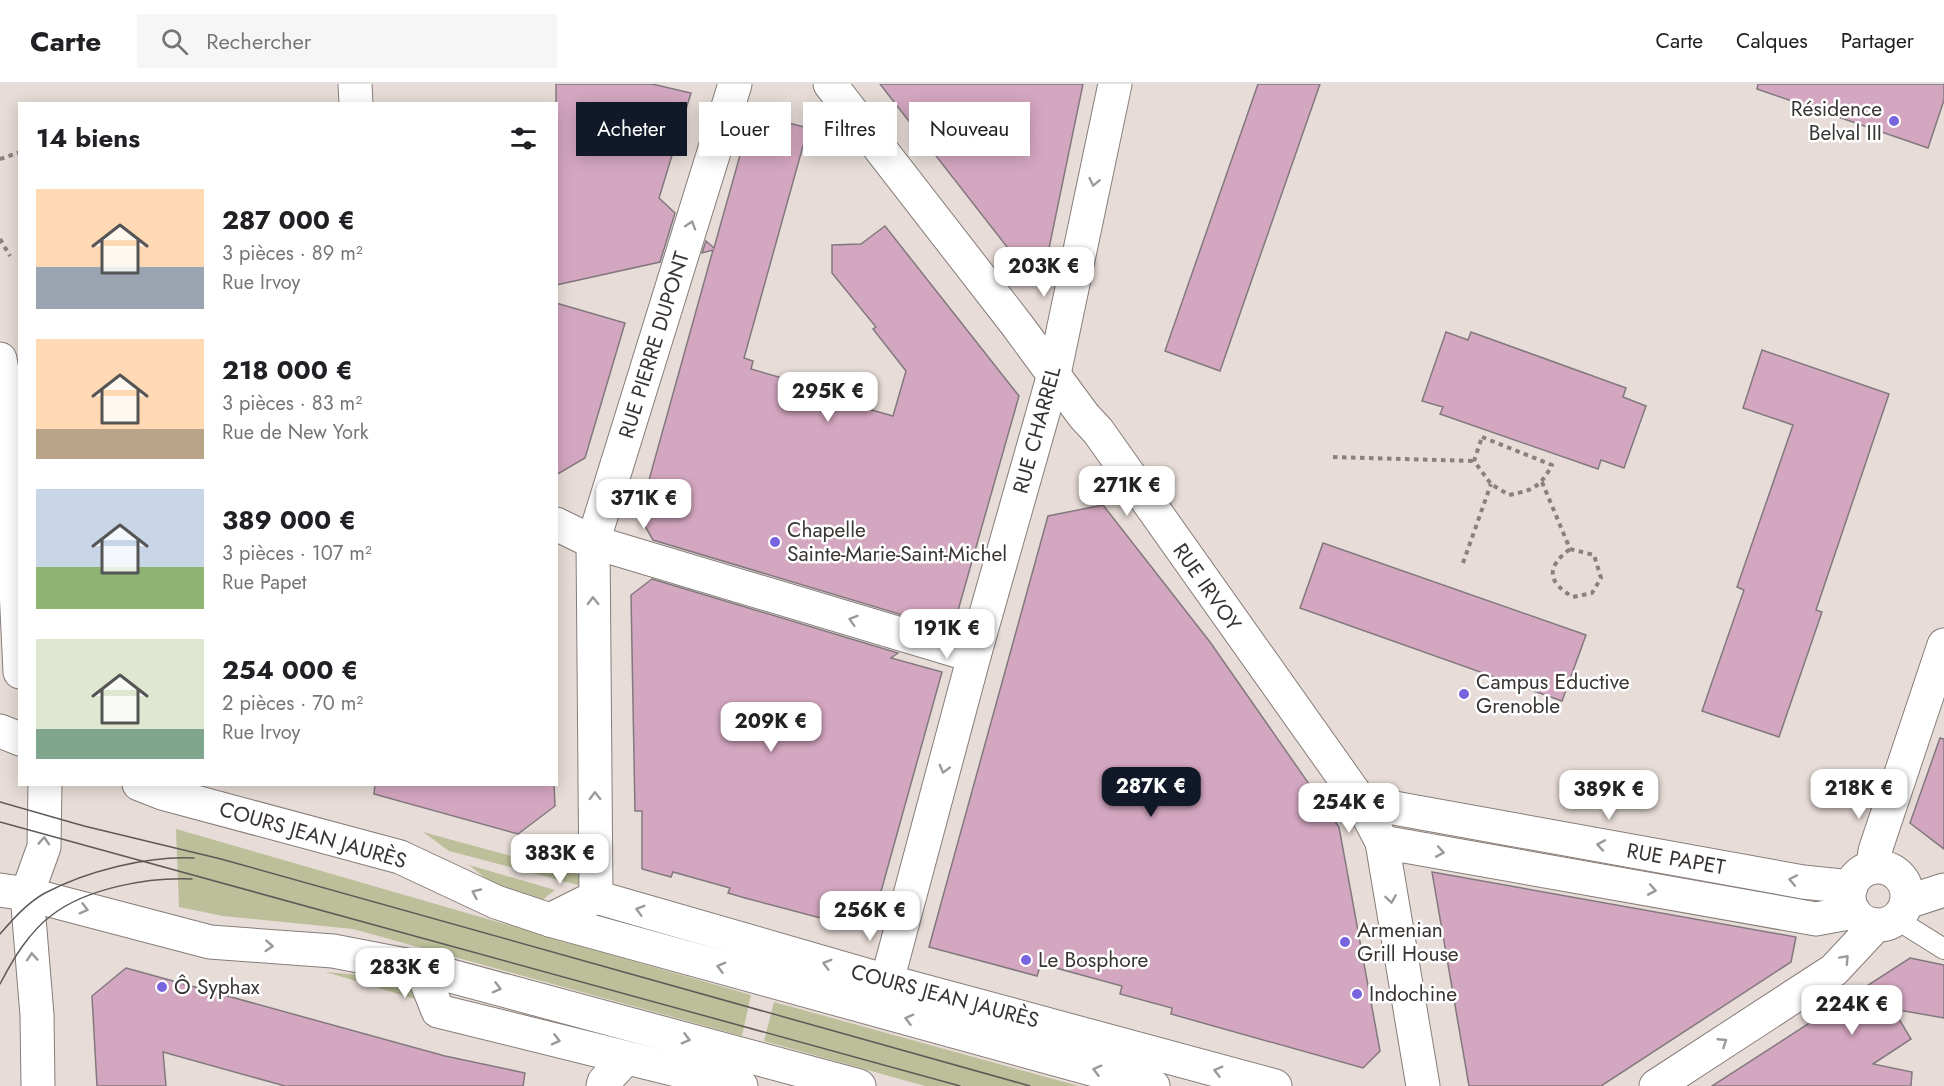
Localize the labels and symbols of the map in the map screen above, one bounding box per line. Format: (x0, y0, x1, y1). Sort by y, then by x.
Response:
place label: Résidence Belval III (1791, 94, 1882, 148)
marker: Résidence Belval III (1887, 114, 1901, 128)
one-way arrow (1088, 177, 1101, 187)
one-way arrow (684, 220, 696, 231)
pin: 203K € (995, 247, 1093, 298)
street label: RUE PIERRE DUPONT (611, 248, 697, 442)
street label: RUE CHARREL (1006, 363, 1069, 497)
pin: 295K € (779, 372, 877, 423)
pin: 271K € (1078, 466, 1176, 517)
pin: 371K € (595, 479, 693, 530)
place label: Chapelle Sainte-Marie-Saint-Michel (787, 515, 1007, 569)
marker: Chapelle Sainte-Marie-Saint-Michel (768, 535, 782, 549)
street label: RUE IRVOY (1166, 537, 1248, 637)
one-way arrow (587, 597, 599, 606)
pin: 191K € (898, 609, 996, 660)
one-way arrow (848, 615, 859, 627)
place label: Campus Eductive Grenoble (1476, 667, 1630, 721)
marker: Campus Eductive Grenoble (1457, 687, 1471, 701)
pin: 209K € (722, 702, 820, 753)
one-way arrow (939, 764, 951, 774)
pin: 287K € (1102, 767, 1200, 818)
pin: 218K € (1810, 769, 1908, 820)
pin: 389K € (1560, 770, 1658, 821)
pin: 254K € (1300, 783, 1398, 834)
one-way arrow (589, 792, 601, 801)
street label: COURS JEAN JAURÈS (216, 794, 410, 876)
pin: 383K € (511, 834, 609, 885)
one-way arrow (37, 836, 50, 845)
street label: RUE PAPET (1624, 836, 1728, 882)
one-way arrow (1596, 839, 1606, 852)
one-way arrow (1435, 845, 1445, 857)
one-way arrow (1788, 874, 1798, 887)
one-way arrow (1647, 883, 1657, 896)
one-way arrow (471, 888, 482, 900)
pin: 256K € (821, 891, 919, 942)
one-way arrow (1385, 895, 1397, 904)
one-way arrow (78, 902, 89, 914)
one-way arrow (635, 904, 645, 917)
place label: Armenian Grill House (1357, 915, 1459, 969)
marker: Armenian Grill House (1338, 935, 1352, 949)
one-way arrow (264, 940, 273, 953)
place label: Le Bosphore (1038, 945, 1149, 975)
pin: 283K € (356, 948, 454, 999)
one-way arrow (26, 952, 39, 961)
marker: Le Bosphore (1019, 953, 1033, 967)
one-way arrow (1838, 955, 1849, 965)
street label: COURS JEAN JAURÈS (848, 956, 1042, 1036)
one-way arrow (823, 959, 833, 971)
one-way arrow (716, 962, 727, 974)
place label: Ô Syphax (174, 972, 260, 1002)
place label: Indochine (1369, 979, 1457, 1009)
marker: Ô Syphax (155, 980, 169, 994)
one-way arrow (492, 981, 502, 994)
pin: 224K € (1803, 985, 1901, 1036)
marker: Indochine (1350, 987, 1364, 1001)
one-way arrow (904, 1013, 914, 1026)
one-way arrow (680, 1032, 690, 1044)
one-way arrow (550, 1033, 560, 1046)
one-way arrow (1716, 1038, 1727, 1049)
one-way arrow (1092, 1065, 1102, 1078)
one-way arrow (1213, 1065, 1223, 1078)

